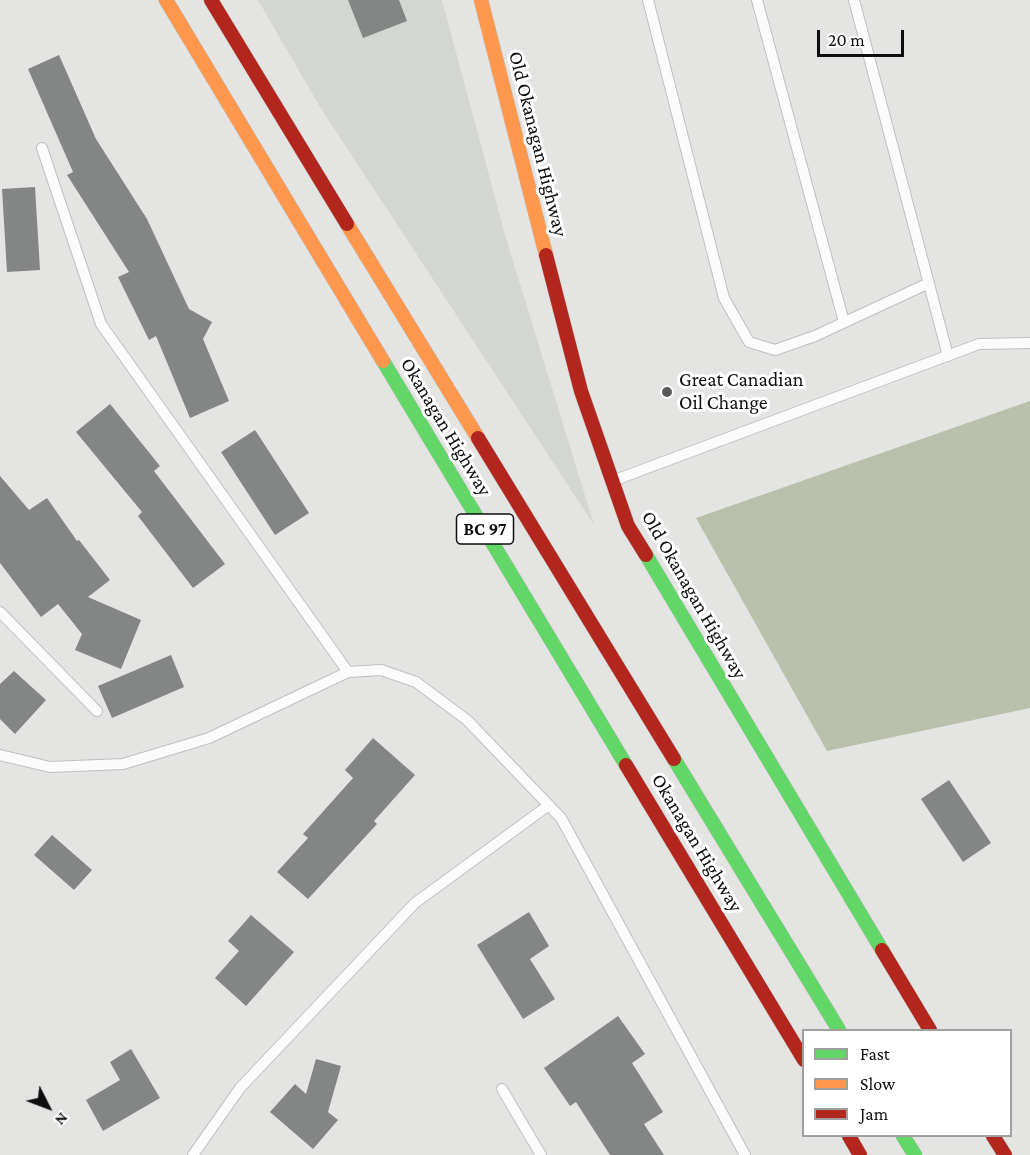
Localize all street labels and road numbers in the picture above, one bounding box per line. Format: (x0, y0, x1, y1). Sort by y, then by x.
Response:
street label: Old Okanagan Highway (503, 49, 573, 239)
street label: Okanagan Highway (395, 353, 497, 501)
street label: Old Okanagan Highway (636, 507, 752, 683)
road number: BC 97 (456, 514, 514, 544)
street label: Okanagan Highway (646, 769, 748, 917)

